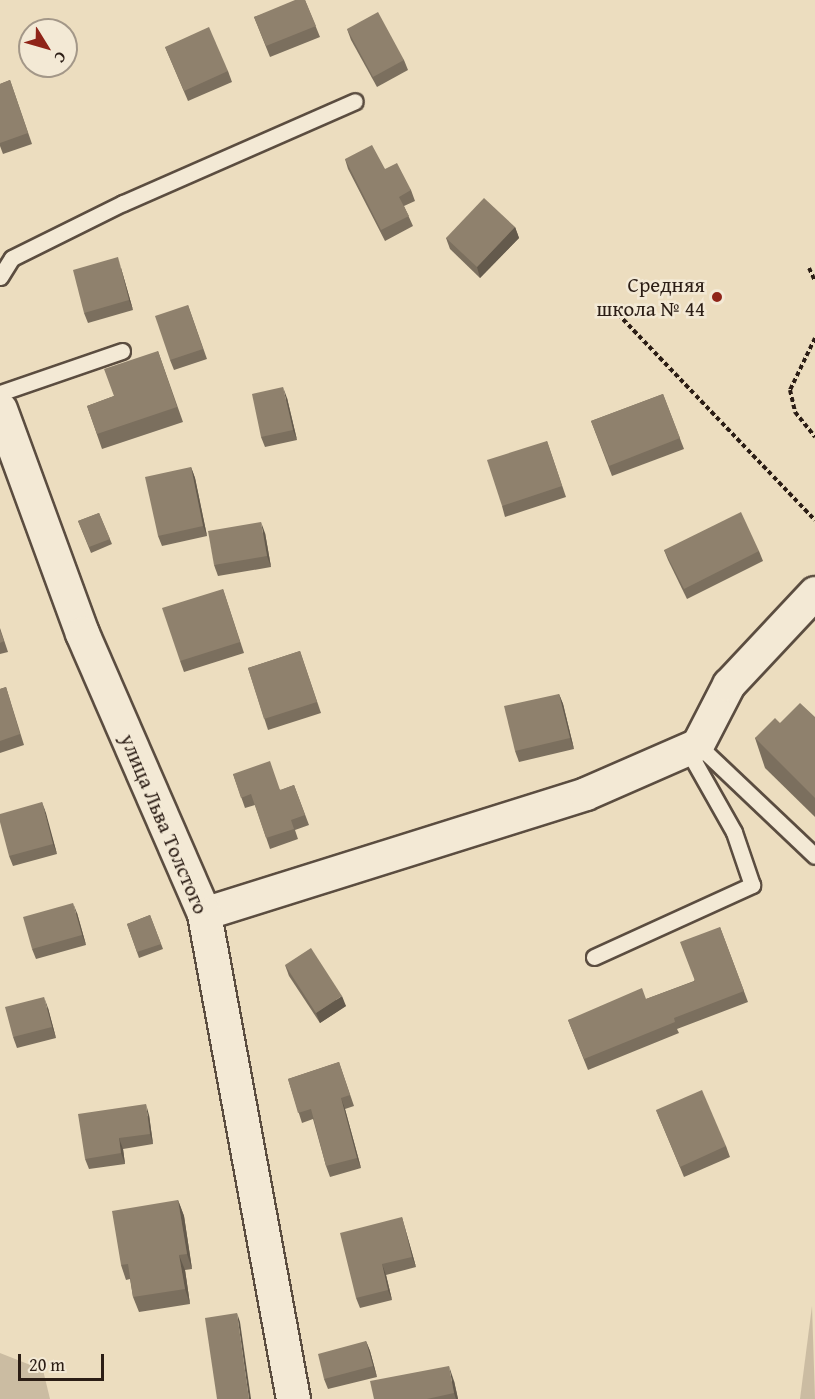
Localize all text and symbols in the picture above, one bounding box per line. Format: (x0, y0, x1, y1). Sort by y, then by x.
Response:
north arrow (18, 18, 78, 78)
text: С (48, 47, 73, 68)
place label: Средняя школа № 44 (597, 272, 705, 322)
marker: Средняя школа № 44 (710, 290, 724, 304)
street label: улица Льва Толстого (115, 730, 213, 918)
scale bar (21, 1342, 106, 1380)
text: 20 m (29, 1351, 65, 1378)

